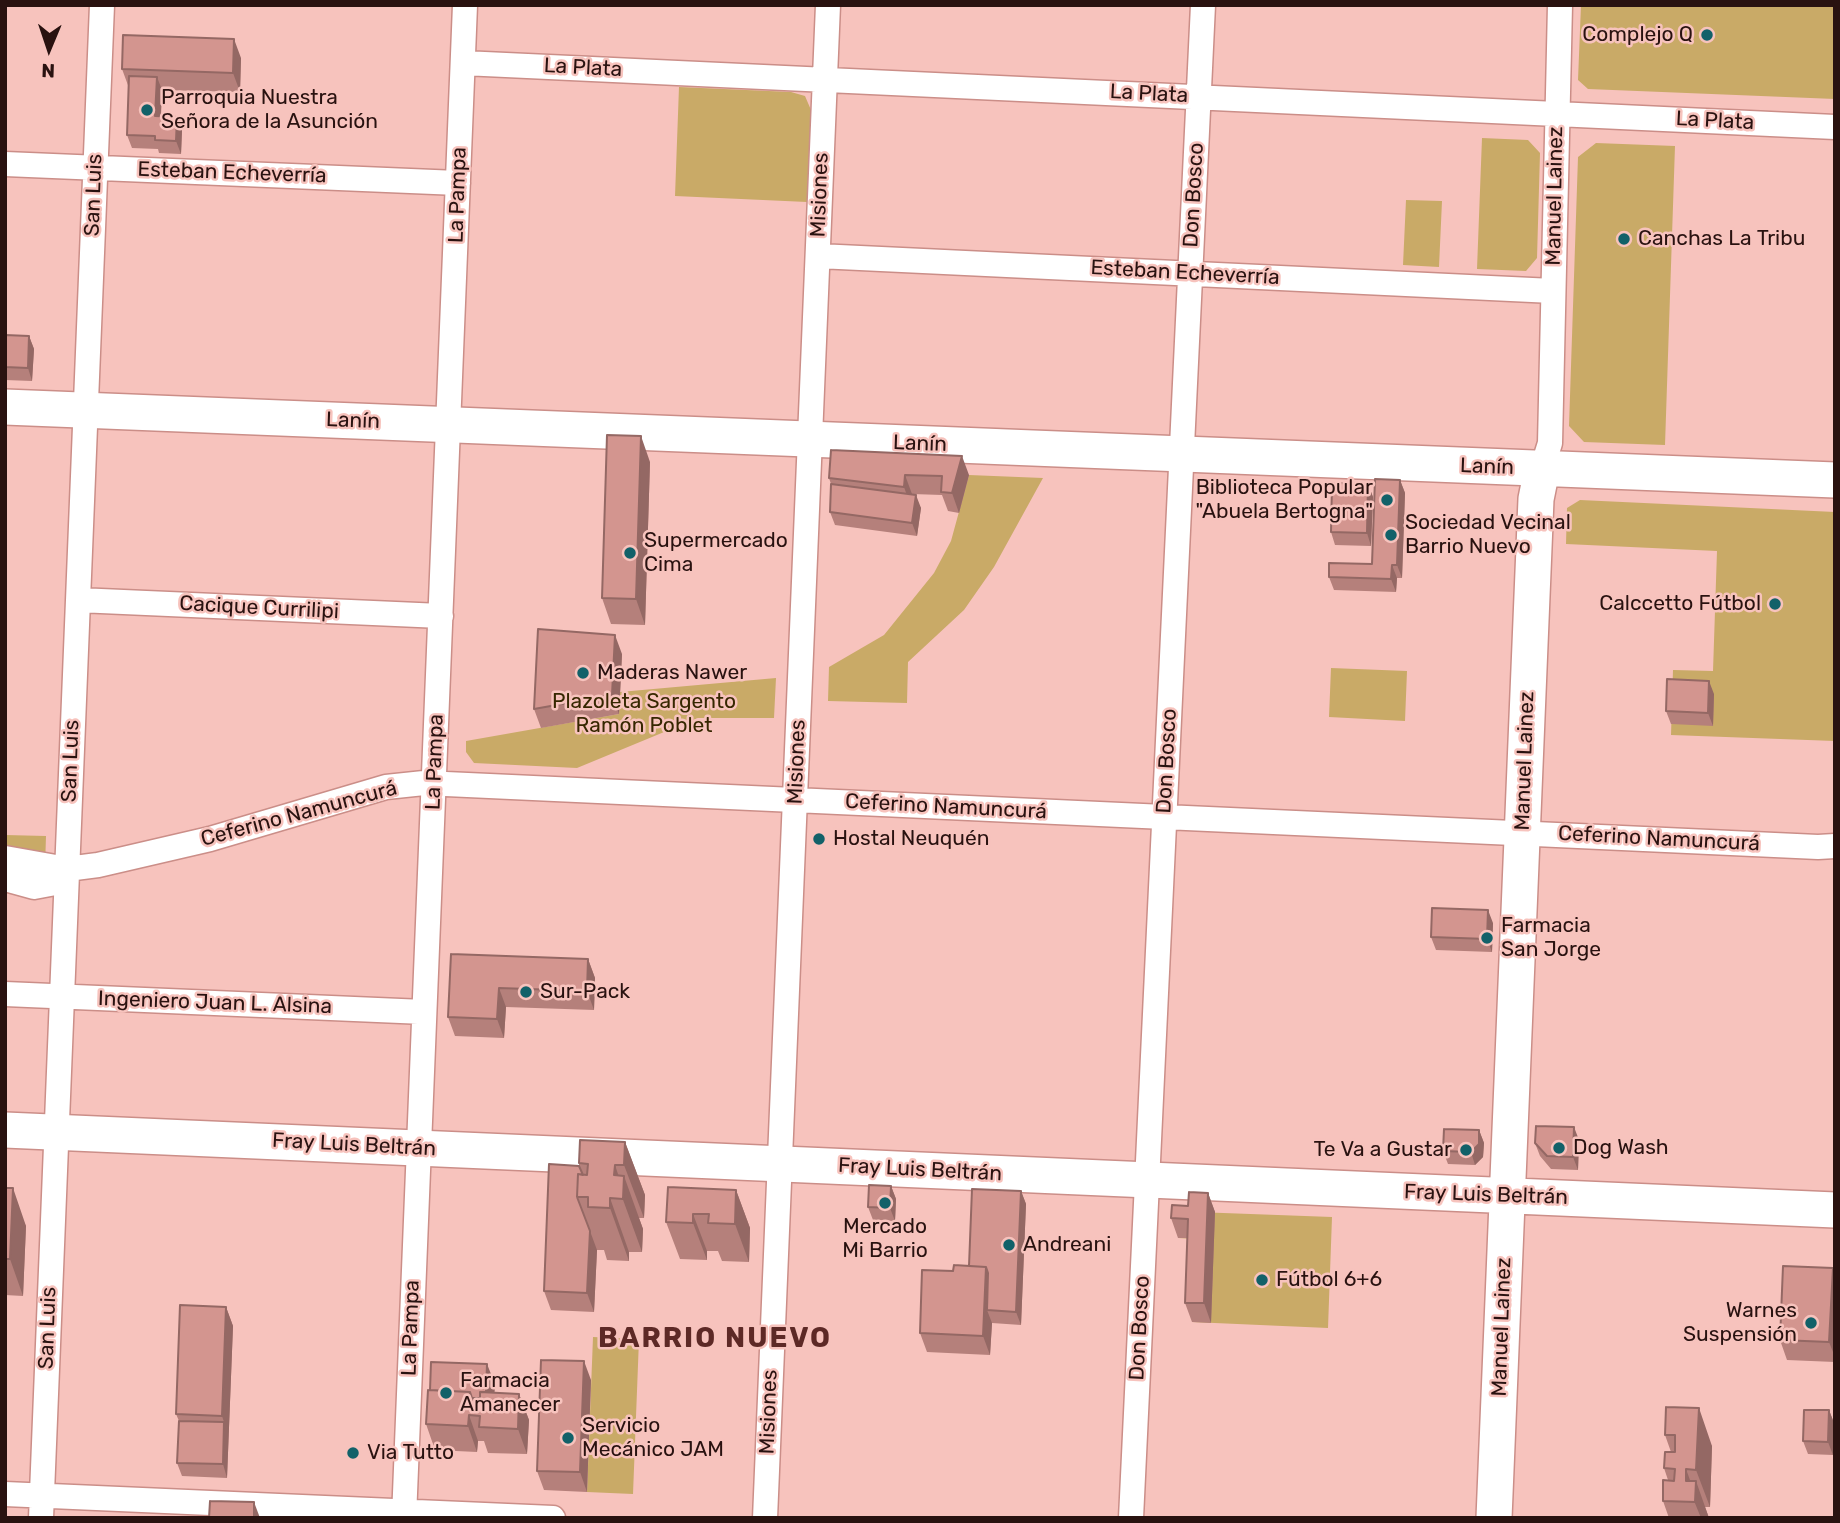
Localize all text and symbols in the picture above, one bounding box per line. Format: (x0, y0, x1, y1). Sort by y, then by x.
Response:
north arrow (14, 14, 84, 84)
place label: Complejo Q (1582, 22, 1693, 48)
marker: Complejo Q (1699, 27, 1715, 43)
street label: La Plata (543, 53, 623, 83)
text: N (41, 59, 55, 82)
street label: La Plata (1109, 79, 1189, 109)
place label: Parroquia Nuestra Señora de la Asunción (161, 85, 378, 135)
marker: Parroquia Nuestra Señora de la Asunción (139, 102, 155, 118)
street label: La Plata (1675, 106, 1755, 136)
street label: Manuel Lainez (1541, 126, 1569, 266)
street label: Don Bosco (1179, 142, 1209, 248)
street label: La Pampa (444, 146, 472, 244)
street label: Misiones (806, 152, 834, 238)
street label: San Luis (80, 153, 108, 237)
street label: Esteban Echeverría (137, 157, 327, 189)
place label: Canchas La Tribu (1638, 226, 1805, 252)
marker: Canchas La Tribu (1616, 231, 1632, 247)
street label: Esteban Echeverría (1090, 255, 1280, 291)
street label: Lanín (326, 407, 380, 435)
street label: Lanín (893, 430, 947, 458)
street label: Lanín (1460, 453, 1514, 481)
place label: Biblioteca Popular "Abuela Bertogna" (1196, 475, 1373, 525)
marker: Biblioteca Popular "Abuela Bertogna" (1379, 492, 1395, 508)
place label: Sociedad Vecinal Barrio Nuevo (1405, 510, 1571, 560)
marker: Sociedad Vecinal Barrio Nuevo (1383, 527, 1399, 543)
place label: Supermercado Cima (644, 528, 788, 578)
marker: Supermercado Cima (622, 545, 638, 561)
street label: Cacique Currilipi (179, 591, 339, 625)
place label: Calccetto Fútbol (1599, 591, 1761, 617)
marker: Calccetto Fútbol (1767, 596, 1783, 612)
place label: Maderas Nawer (597, 660, 747, 686)
marker: Maderas Nawer (575, 665, 591, 681)
park label: Plazoleta Sargento Ramón Poblet (552, 689, 736, 739)
street label: Manuel Lainez (1510, 691, 1540, 831)
street label: Don Bosco (1152, 708, 1182, 814)
street label: La Pampa (421, 713, 449, 811)
street label: San Luis (57, 719, 85, 803)
street label: Misiones (783, 719, 811, 805)
street label: Ceferino Namuncurá (198, 776, 400, 852)
street label: Ceferino Namuncurá (844, 789, 1048, 825)
street label: Ceferino Namuncurá (1557, 821, 1761, 857)
place label: Hostal Neuquén (833, 826, 989, 852)
marker: Hostal Neuquén (811, 831, 827, 847)
place label: Farmacia San Jorge (1501, 913, 1601, 963)
marker: Farmacia San Jorge (1479, 930, 1495, 946)
place label: Sur-Pack (540, 979, 630, 1005)
marker: Sur-Pack (518, 984, 534, 1000)
street label: Ingeniero Juan L. Alsina (98, 986, 332, 1020)
street label: Fray Luis Beltrán (271, 1128, 437, 1162)
place label: Dog Wash (1573, 1135, 1669, 1161)
place label: Te Va a Gustar (1313, 1137, 1452, 1163)
marker: Dog Wash (1551, 1140, 1567, 1156)
marker: Te Va a Gustar (1458, 1142, 1474, 1158)
street label: Fray Luis Beltrán (837, 1153, 1003, 1187)
street label: Fray Luis Beltrán (1404, 1180, 1568, 1210)
marker: Mercado Mi Barrio (877, 1195, 893, 1211)
place label: Mercado Mi Barrio (842, 1214, 928, 1264)
place label: Andreani (1023, 1232, 1111, 1258)
marker: Andreani (1001, 1237, 1017, 1253)
street label: Manuel Lainez (1487, 1257, 1517, 1397)
place label: Fútbol 6+6 (1276, 1267, 1382, 1293)
marker: Fútbol 6+6 (1254, 1272, 1270, 1288)
street label: Don Bosco (1125, 1275, 1155, 1381)
street label: La Pampa (397, 1279, 425, 1377)
street label: San Luis (34, 1286, 62, 1370)
place label: Warnes Suspensión (1683, 1298, 1797, 1348)
marker: Warnes Suspensión (1803, 1315, 1819, 1331)
district label: BARRIO NUEVO (599, 1322, 831, 1356)
place label: Farmacia Amanecer (460, 1368, 560, 1418)
street label: Misiones (755, 1369, 783, 1455)
marker: Farmacia Amanecer (438, 1385, 454, 1401)
place label: Servicio Mecánico JAM (582, 1413, 724, 1463)
marker: Servicio Mecánico JAM (560, 1430, 576, 1446)
place label: Via Tutto (367, 1440, 454, 1466)
marker: Via Tutto (345, 1445, 361, 1461)

